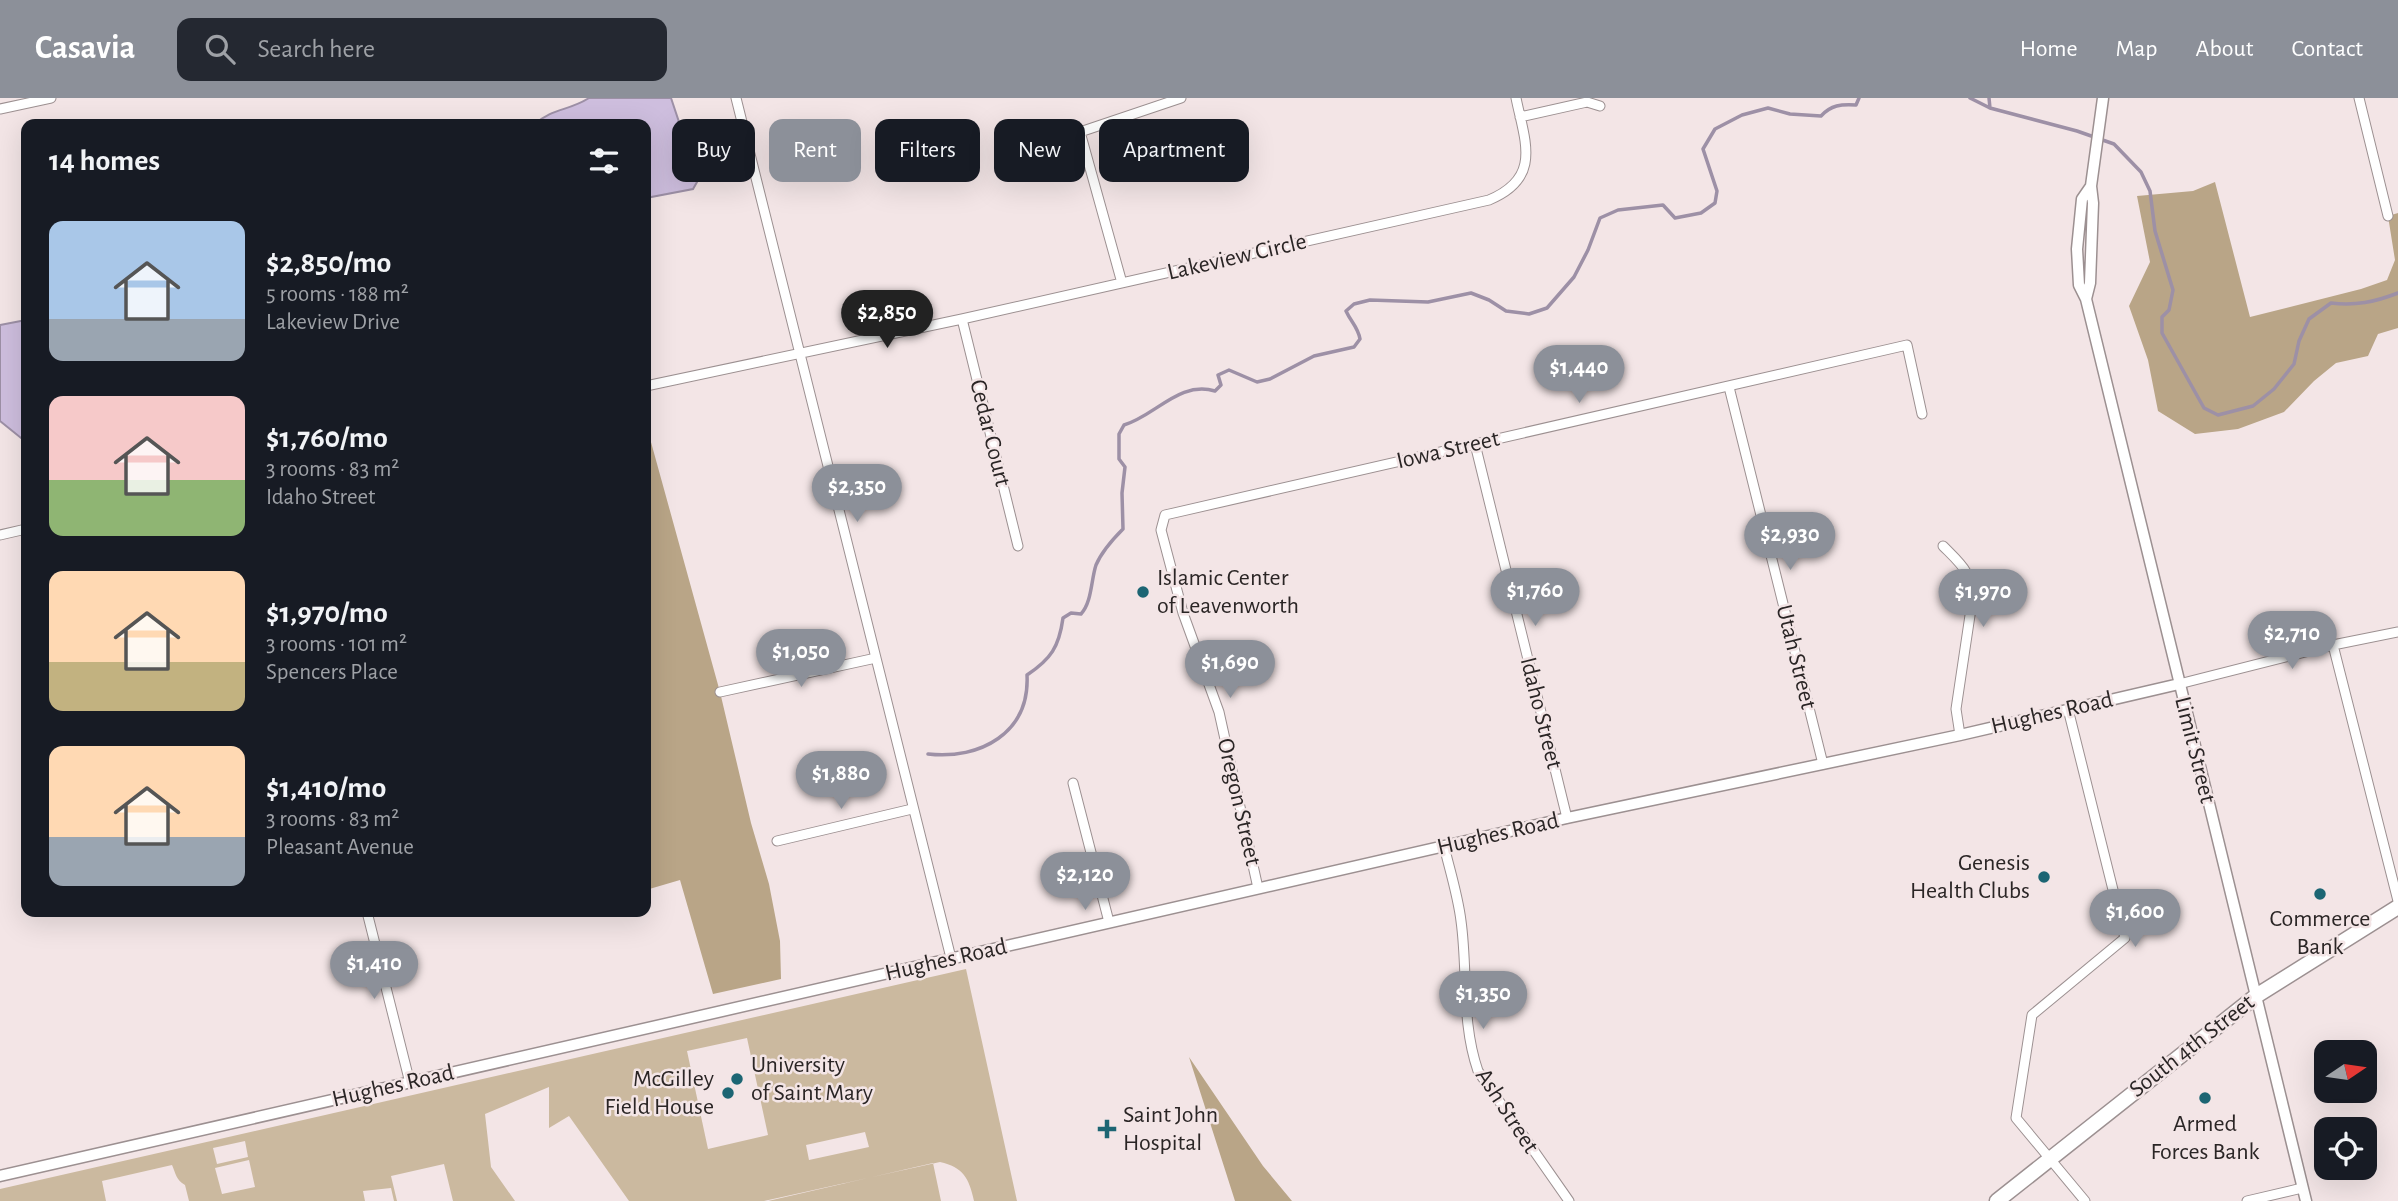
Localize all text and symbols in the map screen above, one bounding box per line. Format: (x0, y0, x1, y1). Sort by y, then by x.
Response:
search box (177, 18, 667, 81)
icon: search (201, 30, 239, 68)
text: Casavia (35, 32, 135, 65)
text: Search here (257, 36, 375, 62)
text: Home (2020, 37, 2078, 61)
text: Map (2116, 37, 2158, 61)
text: About (2196, 37, 2253, 61)
text: Contact (2291, 37, 2363, 61)
chip: Buy (672, 119, 755, 182)
chip: Rent (769, 119, 861, 182)
chip: Filters (875, 119, 980, 182)
chip: New (994, 119, 1085, 182)
chip: Apartment (1099, 119, 1249, 182)
icon: filters (585, 142, 623, 180)
text: 14 homes (49, 146, 160, 176)
street label: Lakeview Circle (1165, 229, 1309, 285)
text: $2,850/mo (266, 248, 391, 278)
icon: home (105, 249, 189, 333)
text: 5 rooms · 188 m² (266, 283, 409, 306)
pin: $2,850 (830, 290, 944, 350)
text: $2,850 (857, 301, 917, 324)
text: Lakeview Drive (266, 311, 400, 334)
pin: $1,440 (1522, 345, 1636, 405)
text: $1,440 (1549, 356, 1609, 379)
street label: Cedar Court (965, 377, 1015, 489)
text: $1,760/mo (266, 423, 388, 453)
icon: home (105, 424, 189, 508)
street label: Iowa Street (1394, 426, 1502, 473)
text: 3 rooms · 83 m² (266, 458, 399, 481)
pin: $2,350 (800, 464, 914, 524)
text: $2,350 (828, 475, 886, 498)
text: Idaho Street (266, 486, 375, 509)
pin: $2,930 (1733, 512, 1847, 572)
text: $2,930 (1760, 523, 1820, 546)
place label: Islamic Center of Leavenworth (1157, 566, 1299, 618)
pin: $1,760 (1478, 568, 1592, 628)
pin: $1,970 (1926, 570, 2040, 629)
text: $1,760 (1507, 579, 1563, 602)
text: $1,970 (1955, 580, 2011, 603)
marker: Islamic Center of Leavenworth (1135, 584, 1151, 600)
text: $1,970/mo (266, 598, 388, 628)
icon: home (105, 599, 189, 683)
street label: Utah Street (1771, 602, 1821, 712)
pin: $2,710 (2235, 612, 2349, 671)
text: $2,710 (2264, 622, 2320, 645)
pin: $1,050 (744, 630, 858, 689)
text: 3 rooms · 101 m² (266, 633, 407, 656)
text: $1,050 (772, 640, 830, 663)
pin: $1,690 (1173, 640, 1287, 700)
text: $1,690 (1201, 651, 1259, 674)
street label: Idaho Street (1516, 655, 1567, 772)
text: Spencers Place (266, 661, 398, 684)
street label: Hughes Road (1989, 687, 2115, 739)
street label: Limit Street (2170, 694, 2220, 806)
street label: Oregon Street (1213, 736, 1265, 868)
pin: $1,880 (784, 752, 898, 811)
text: $1,880 (812, 762, 870, 785)
text: $1,410/mo (266, 773, 386, 803)
icon: home (105, 774, 189, 858)
text: 3 rooms · 83 m² (266, 808, 399, 831)
street label: Hughes Road (1435, 808, 1561, 860)
text: Pleasant Avenue (266, 836, 414, 859)
place label: Genesis Health Clubs (1910, 851, 2030, 903)
pin: $2,120 (1028, 852, 1142, 912)
text: $2,120 (1056, 863, 1114, 886)
marker: Genesis Health Clubs (2036, 869, 2052, 885)
marker: Commerce Bank (2312, 886, 2328, 902)
pin: $1,600 (2078, 890, 2192, 949)
text: $1,600 (2106, 900, 2164, 923)
place label: Commerce Bank (2270, 907, 2370, 959)
street label: Hughes Road (883, 934, 1009, 986)
pin: $1,410 (317, 942, 431, 1001)
text: $1,410 (346, 952, 402, 975)
pin: $1,350 (1426, 972, 1540, 1031)
text: $1,350 (1455, 982, 1511, 1005)
street label: South 4th Street (2125, 990, 2259, 1102)
north arrow (2314, 1040, 2376, 1102)
map controls (2314, 1040, 2377, 1180)
place label: University of Saint Mary (751, 1053, 873, 1105)
street label: Hughes Road (330, 1060, 456, 1112)
street label: Ash Street (1471, 1064, 1543, 1158)
place label: McGilley Field House (604, 1067, 714, 1119)
marker: University of Saint Mary (729, 1071, 745, 1087)
marker: McGilley Field House (720, 1085, 736, 1101)
marker: Armed Forces Bank (2197, 1090, 2213, 1106)
place label: Saint John Hospital (1123, 1103, 1218, 1155)
place label: Armed Forces Bank (2150, 1112, 2260, 1164)
button: locate (2314, 1117, 2377, 1180)
marker: Saint John Hospital (1097, 1119, 1117, 1139)

